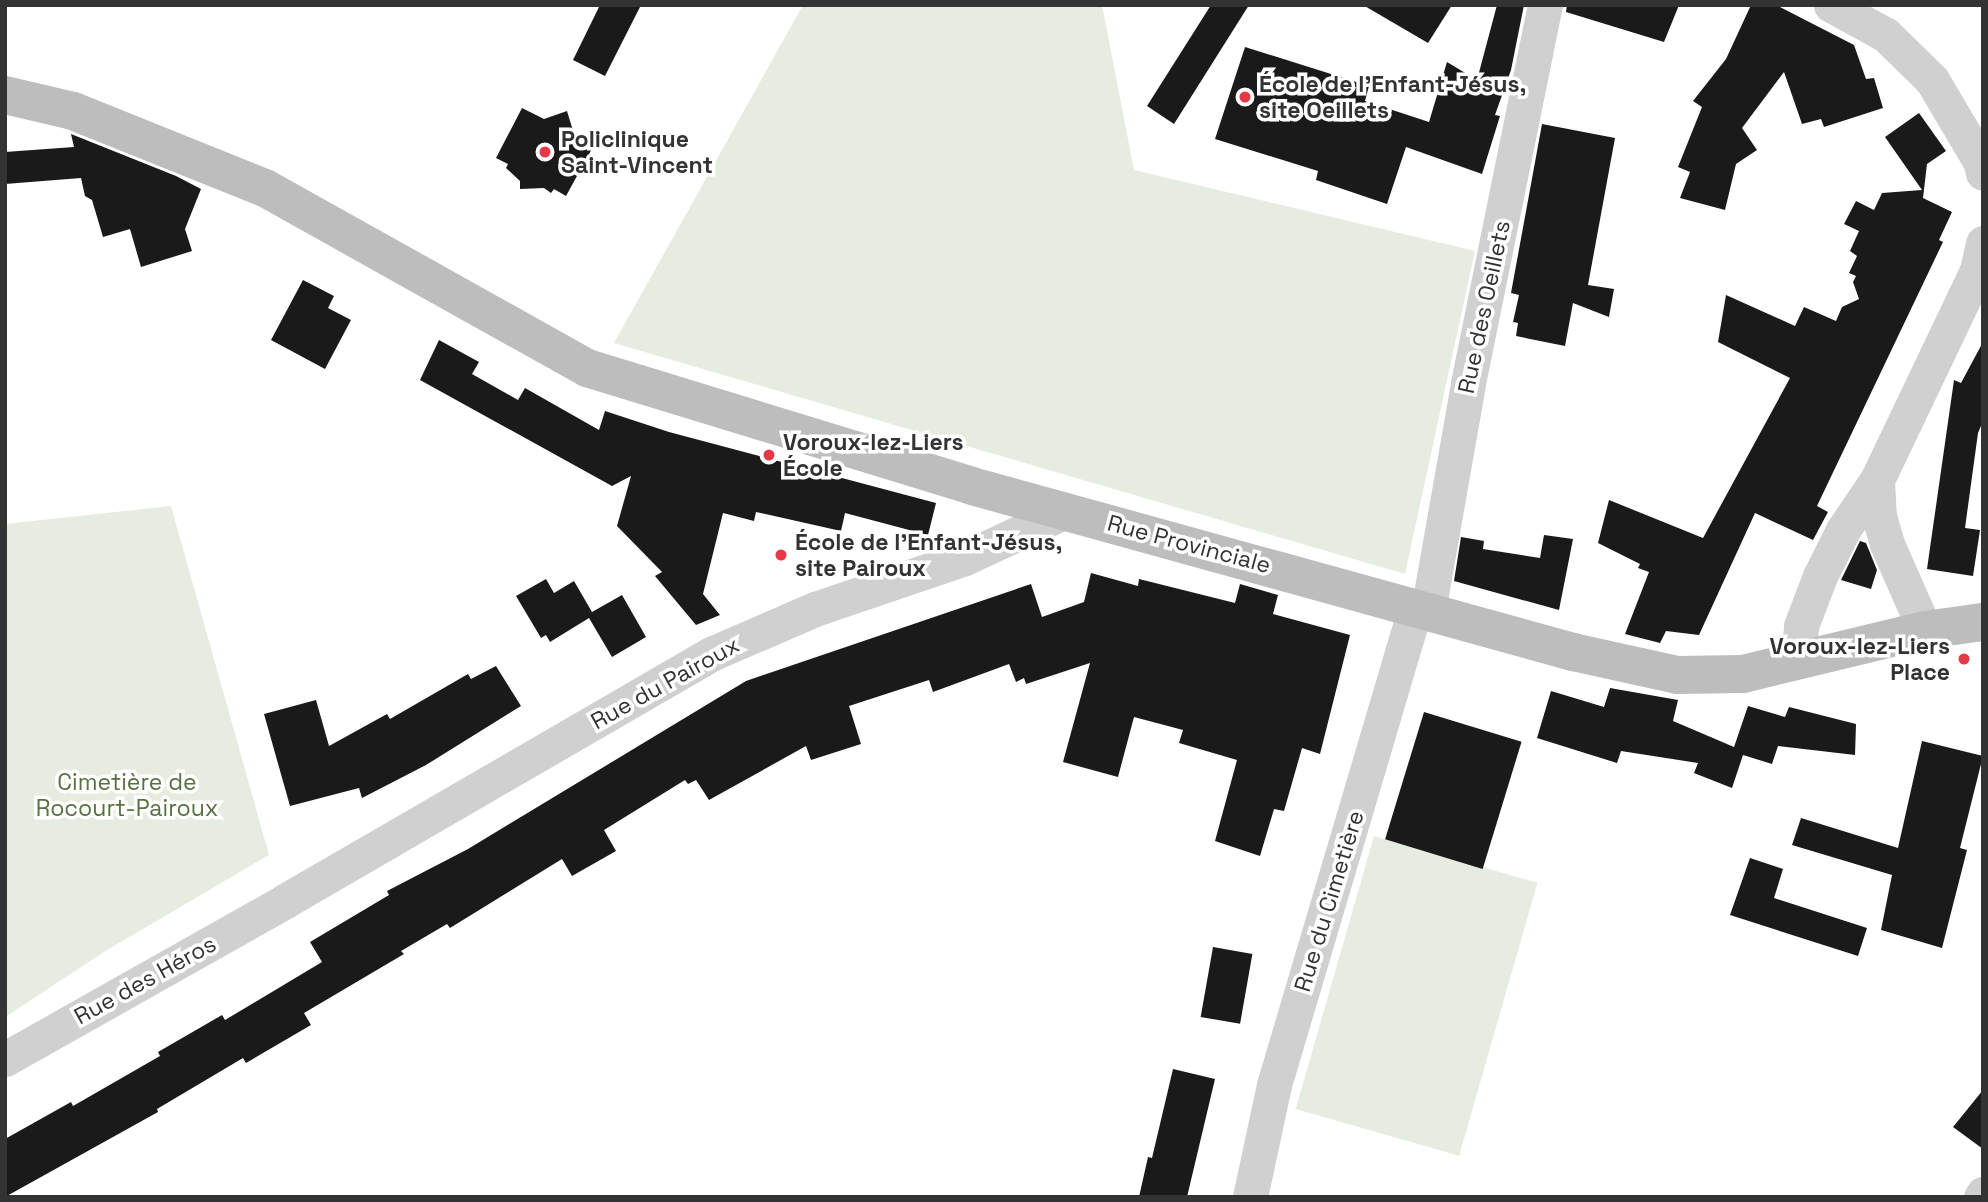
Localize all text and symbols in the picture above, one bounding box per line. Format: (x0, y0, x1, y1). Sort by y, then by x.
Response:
place label: École de l'Enfant-Jésus, site Oeillets (1259, 70, 1526, 124)
marker: École de l'Enfant-Jésus, site Oeillets (1237, 89, 1253, 105)
place label: Policlinique Saint-Vincent (561, 125, 713, 179)
marker: Policlinique Saint-Vincent (535, 142, 555, 162)
street label: Rue des Oeillets (1452, 218, 1516, 396)
place label: Voroux-lez-Liers École (783, 428, 964, 482)
marker: Voroux-lez-Liers École (761, 447, 777, 463)
street label: Rue Provinciale (1104, 509, 1274, 579)
place label: École de l'Enfant-Jésus, site Pairoux (795, 528, 1062, 582)
marker: École de l'Enfant-Jésus, site Pairoux (773, 547, 789, 563)
street label: Rue du Pairoux (586, 631, 744, 735)
place label: Voroux-lez-Liers Place (1769, 632, 1950, 686)
marker: Voroux-lez-Liers Place (1956, 651, 1972, 667)
park label: Cimetière de Rocourt-Pairoux (36, 768, 218, 822)
street label: Rue du Cimetière (1288, 807, 1370, 995)
street label: Rue des Héros (69, 930, 221, 1030)

